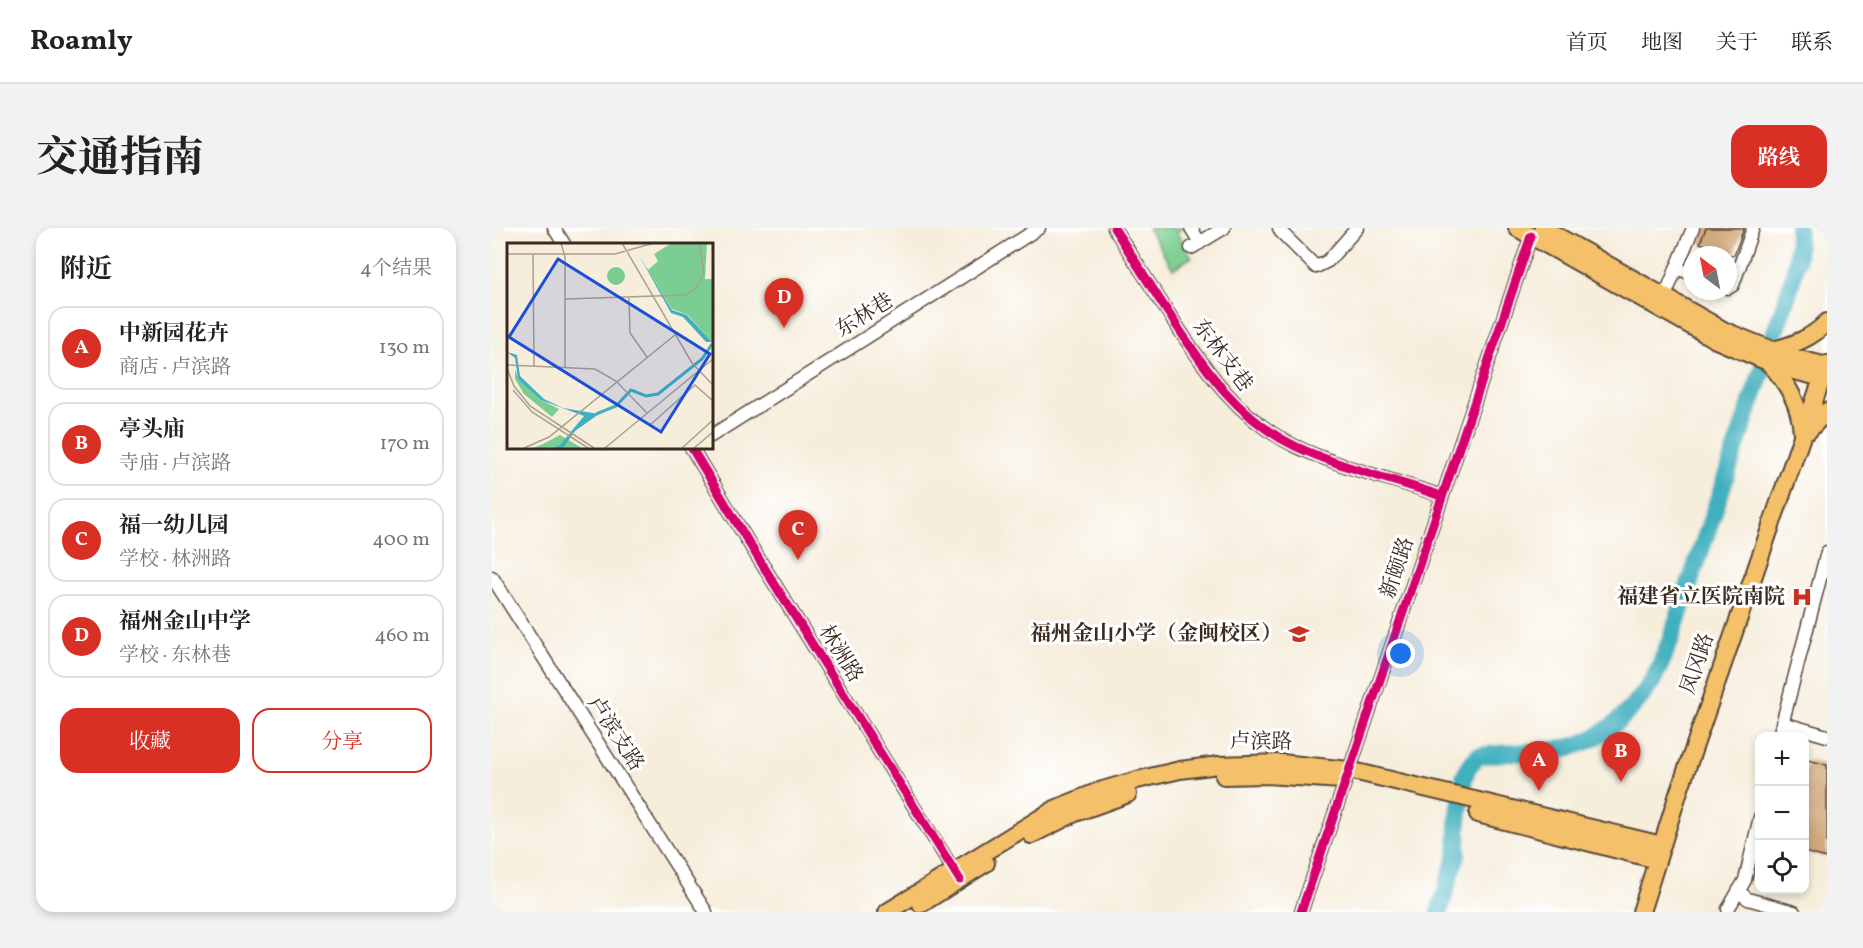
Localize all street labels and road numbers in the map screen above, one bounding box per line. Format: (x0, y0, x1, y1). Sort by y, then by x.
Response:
street label: 东林巷 (831, 287, 899, 345)
street label: 东林支巷 (1185, 314, 1259, 398)
street label: 新颐路 (1374, 533, 1422, 603)
street label: 林洲路 (811, 620, 869, 688)
street label: 凤冈路 (1674, 629, 1722, 699)
street label: 卢滨支路 (580, 691, 650, 777)
street label: 卢滨路 (1230, 728, 1293, 757)

